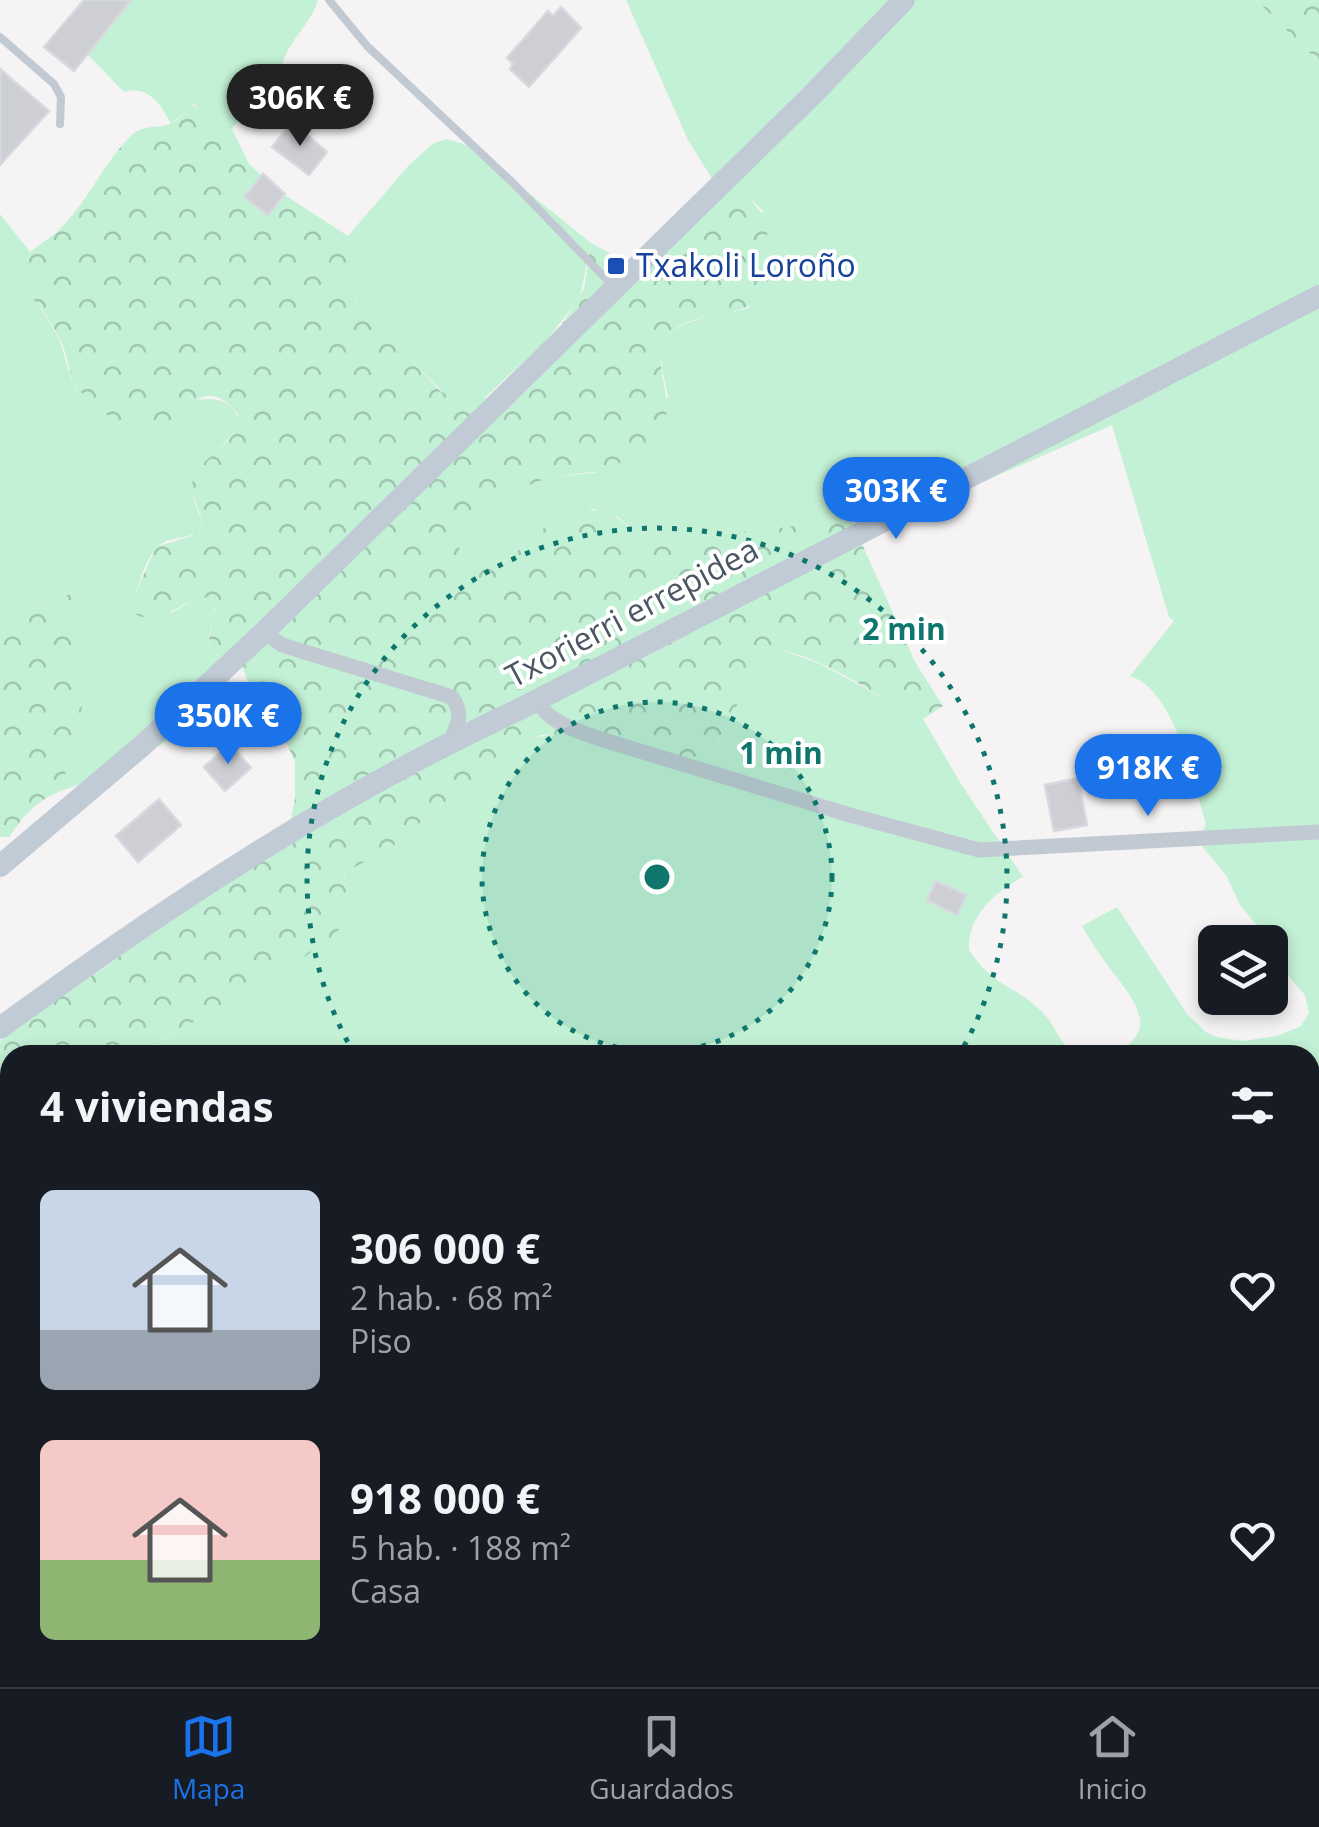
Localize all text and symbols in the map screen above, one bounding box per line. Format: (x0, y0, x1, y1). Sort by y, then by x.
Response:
pin: 306K € (219, 64, 381, 149)
text: 306K € (249, 75, 351, 118)
place label: Txakoli Loroño (636, 243, 856, 286)
marker: Txakoli Loroño (605, 255, 627, 277)
pin: 303K € (815, 457, 977, 542)
text: 303K € (845, 468, 947, 511)
street label: Txorierri errepidea (497, 527, 765, 696)
text: 2 min (862, 608, 946, 649)
pin: 350K € (147, 682, 309, 767)
text: 350K € (177, 693, 279, 736)
text: 1 min (739, 732, 823, 773)
pin: 918K € (1067, 734, 1229, 819)
text: 918K € (1097, 745, 1199, 788)
centre of rings (639, 859, 675, 895)
map controls (1198, 925, 1288, 1015)
button: layers (1198, 925, 1288, 1015)
text: 4 viviendas (40, 1077, 274, 1134)
icon: filters (1225, 1078, 1280, 1133)
text: 306 000 € (350, 1219, 540, 1276)
icon: home (120, 1230, 240, 1350)
icon: heart (1225, 1263, 1280, 1318)
text: 2 hab. · 68 m² (350, 1276, 553, 1319)
text: Piso (350, 1319, 412, 1362)
text: 918 000 € (350, 1469, 540, 1526)
icon: home (120, 1480, 240, 1600)
icon: heart (1225, 1513, 1280, 1568)
text: 5 hab. · 188 m² (350, 1526, 571, 1569)
text: Casa (350, 1569, 421, 1612)
tab: Mapa (172, 1709, 245, 1807)
tab: Guardados (589, 1709, 734, 1807)
tab: Inicio (1078, 1709, 1147, 1807)

